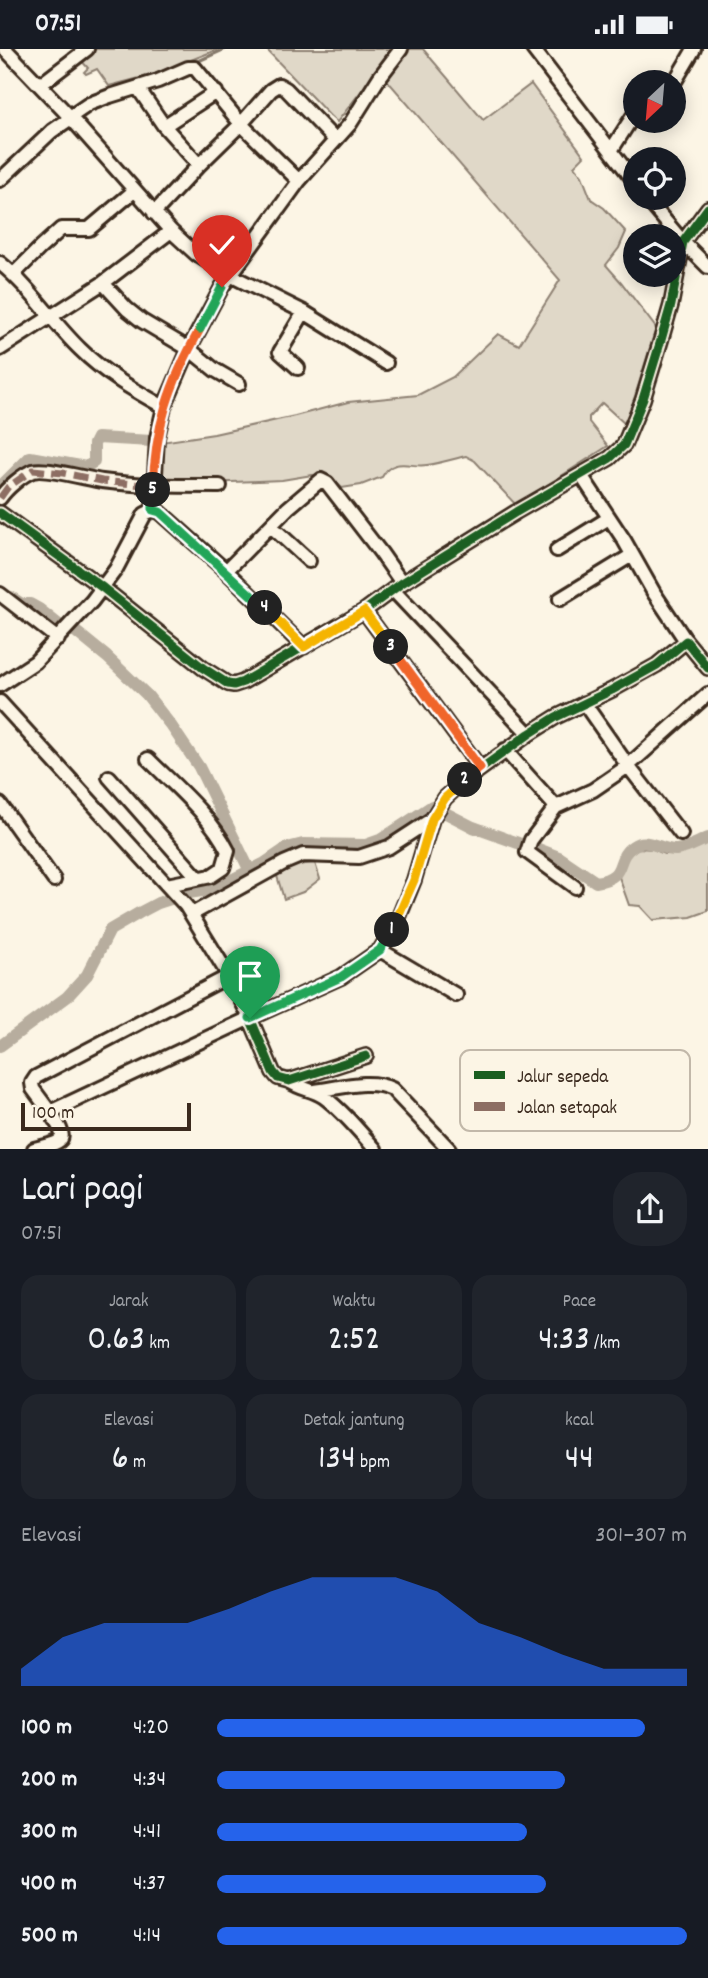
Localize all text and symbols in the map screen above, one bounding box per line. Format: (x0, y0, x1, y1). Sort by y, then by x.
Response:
text: 07:51 (35, 6, 81, 43)
north arrow (623, 70, 686, 133)
map controls (623, 70, 686, 287)
button: locate (623, 147, 686, 210)
pin (192, 215, 252, 287)
button: layers (623, 224, 686, 287)
icon: check (203, 226, 241, 264)
pin: 5 (136, 473, 170, 507)
text: 5 (148, 476, 157, 503)
pin: 4 (247, 591, 282, 625)
text: 4 (261, 594, 268, 621)
pin: 3 (374, 629, 408, 665)
text: 3 (386, 633, 395, 660)
pin: 2 (448, 763, 482, 797)
text: 2 (460, 766, 469, 793)
pin: 1 (374, 913, 410, 947)
text: 1 (389, 916, 394, 943)
pin (220, 946, 280, 1018)
icon: arrive (231, 957, 269, 995)
legend (460, 1050, 690, 1131)
text: Jalur sepeda (517, 1065, 609, 1092)
text: Jalan setapak (517, 1096, 617, 1123)
scale bar (21, 1099, 191, 1131)
text: 100 m (32, 1101, 74, 1128)
text: Lari pagi (21, 1164, 143, 1219)
button: share (613, 1172, 687, 1246)
text: 07:51 (21, 1218, 62, 1251)
text: Jarak (109, 1289, 148, 1316)
text: Waktu (333, 1289, 375, 1316)
text: Pace (563, 1289, 596, 1316)
text: 0.63 (87, 1316, 145, 1366)
text: 2:52 (328, 1316, 380, 1366)
text: 4:33 (538, 1316, 590, 1366)
text: km (145, 1331, 170, 1358)
text: /km (590, 1331, 620, 1358)
text: Elevasi (104, 1408, 154, 1435)
text: Detak jantung (303, 1408, 405, 1435)
text: kcal (565, 1408, 594, 1435)
text: 6 (111, 1435, 129, 1485)
text: 134 (318, 1435, 356, 1485)
text: 44 (565, 1435, 594, 1485)
text: m (129, 1450, 146, 1477)
text: bpm (356, 1450, 390, 1477)
text: Elevasi (21, 1520, 81, 1553)
text: 301–307 m (595, 1520, 687, 1553)
text: 100 m (21, 1712, 72, 1745)
text: 4:20 (133, 1712, 169, 1745)
text: 200 m (21, 1764, 77, 1797)
text: 4:34 (133, 1764, 166, 1797)
text: 300 m (21, 1816, 77, 1849)
text: 4:41 (133, 1816, 161, 1849)
text: 400 m (21, 1868, 77, 1901)
text: 4:37 (133, 1868, 165, 1901)
text: 500 m (21, 1920, 78, 1953)
text: 4:14 (133, 1920, 161, 1953)

